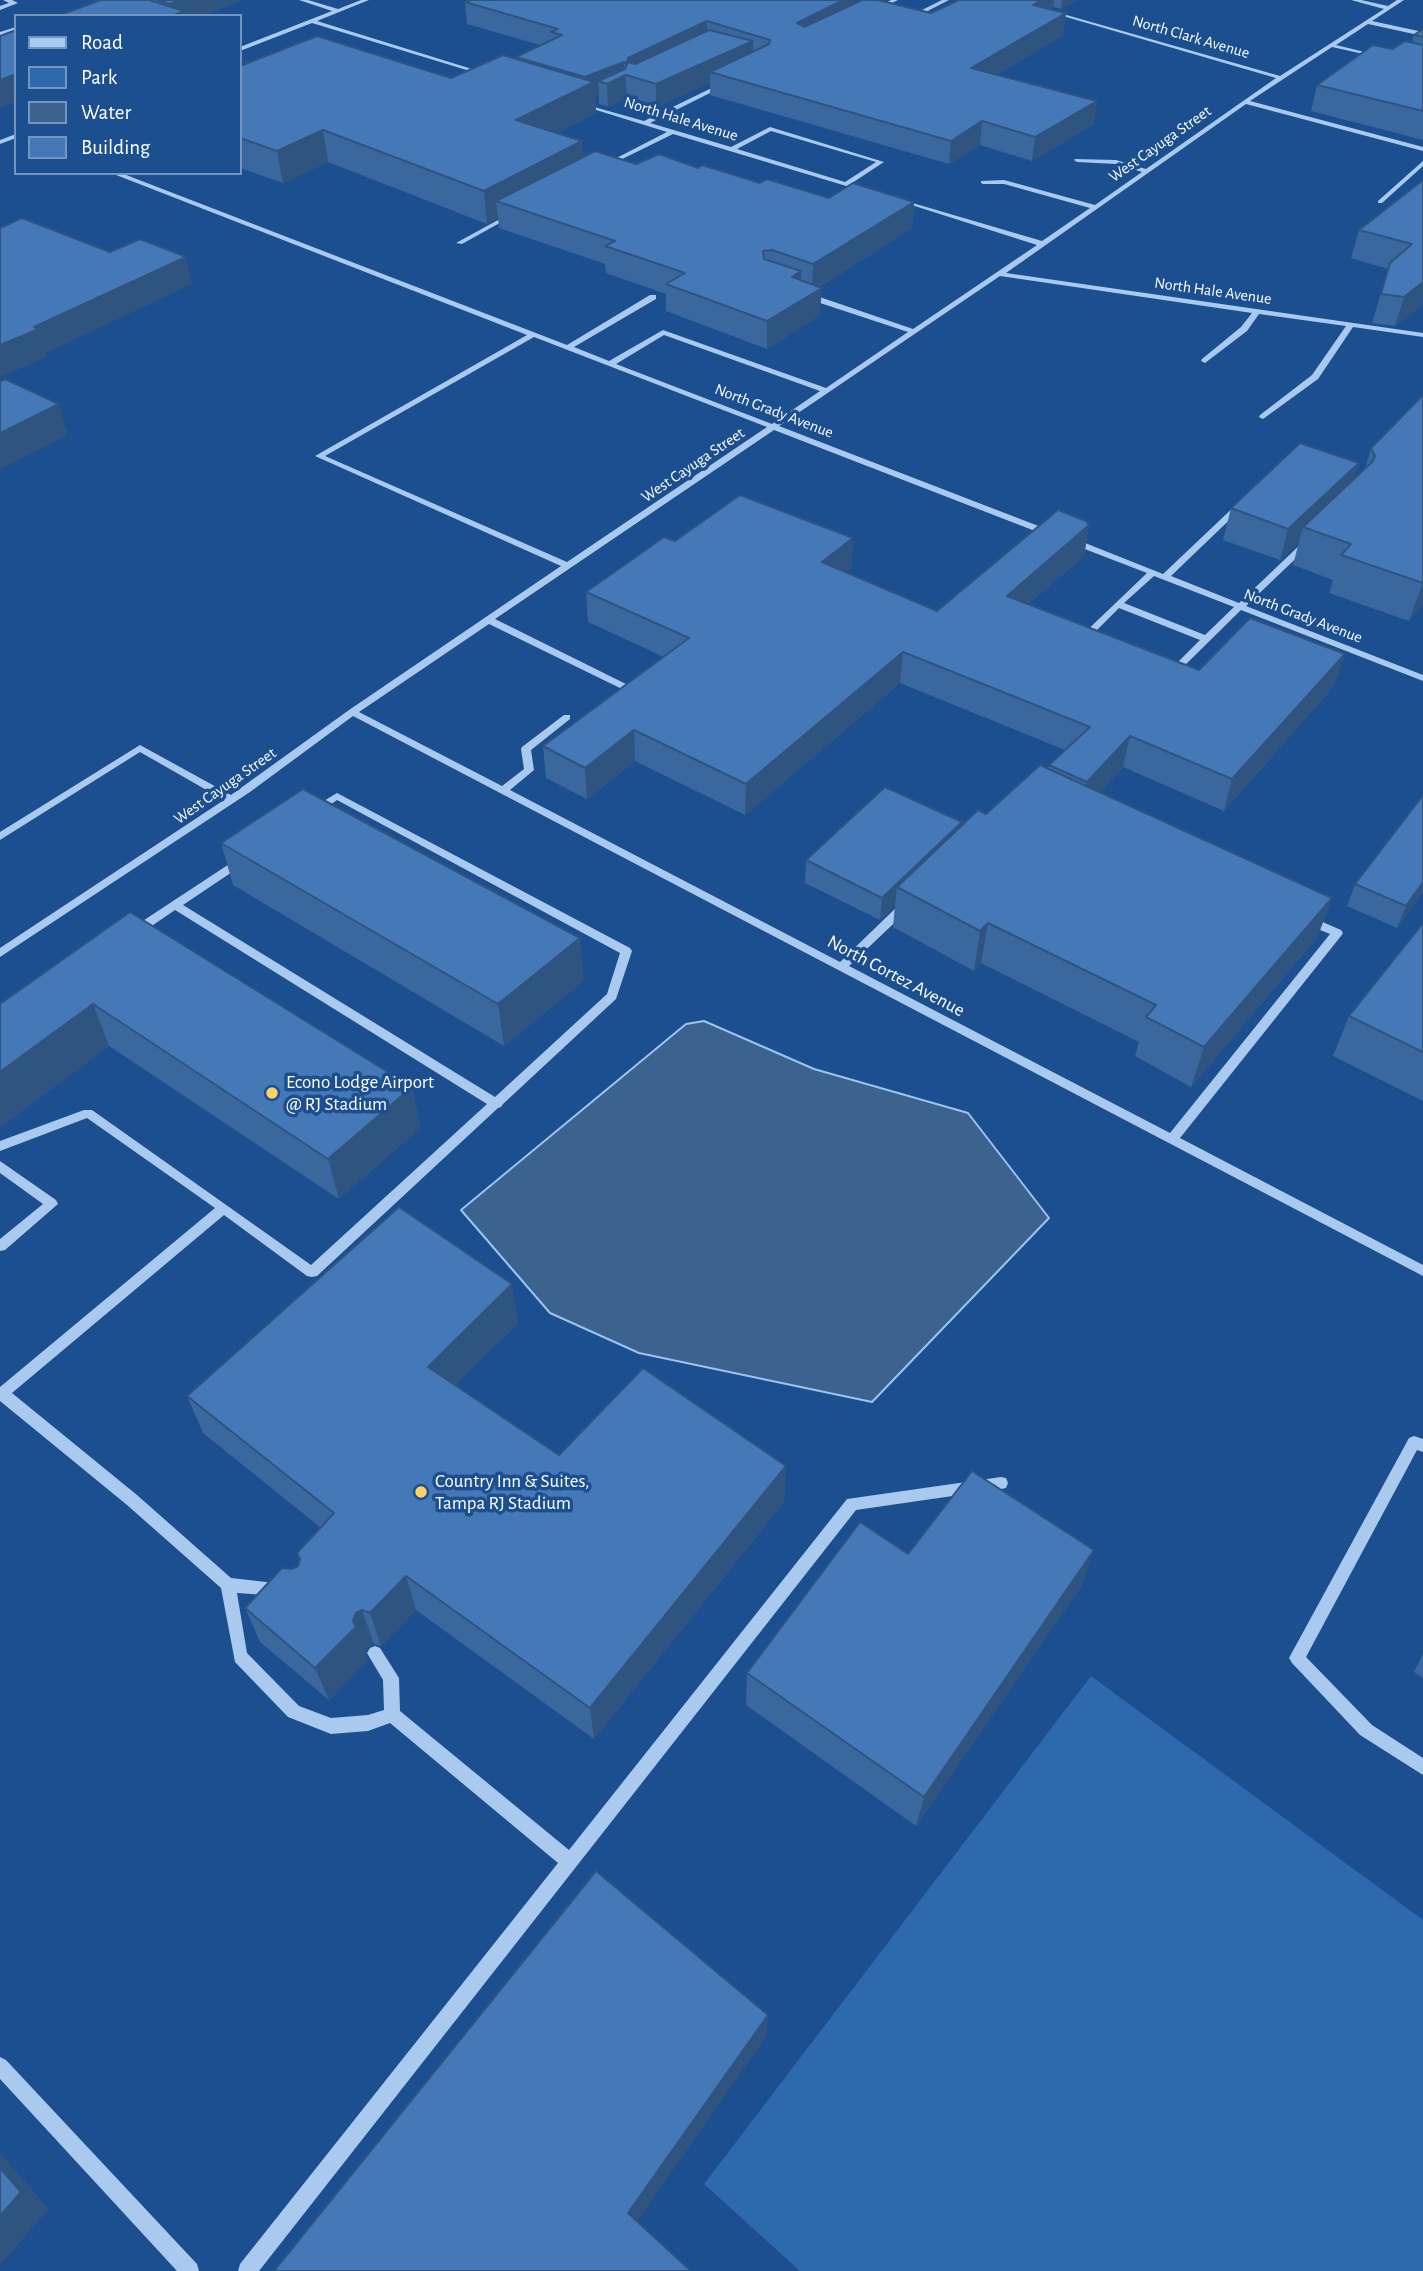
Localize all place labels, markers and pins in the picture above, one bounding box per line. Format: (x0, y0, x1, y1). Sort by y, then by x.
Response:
place label: Econo Lodge Airport @ RJ Stadium (286, 1071, 434, 1115)
marker: Econo Lodge Airport @ RJ Stadium (264, 1085, 280, 1101)
place label: Country Inn & Suites, Tampa RJ Stadium (435, 1470, 589, 1514)
marker: Country Inn & Suites, Tampa RJ Stadium (413, 1484, 429, 1500)

